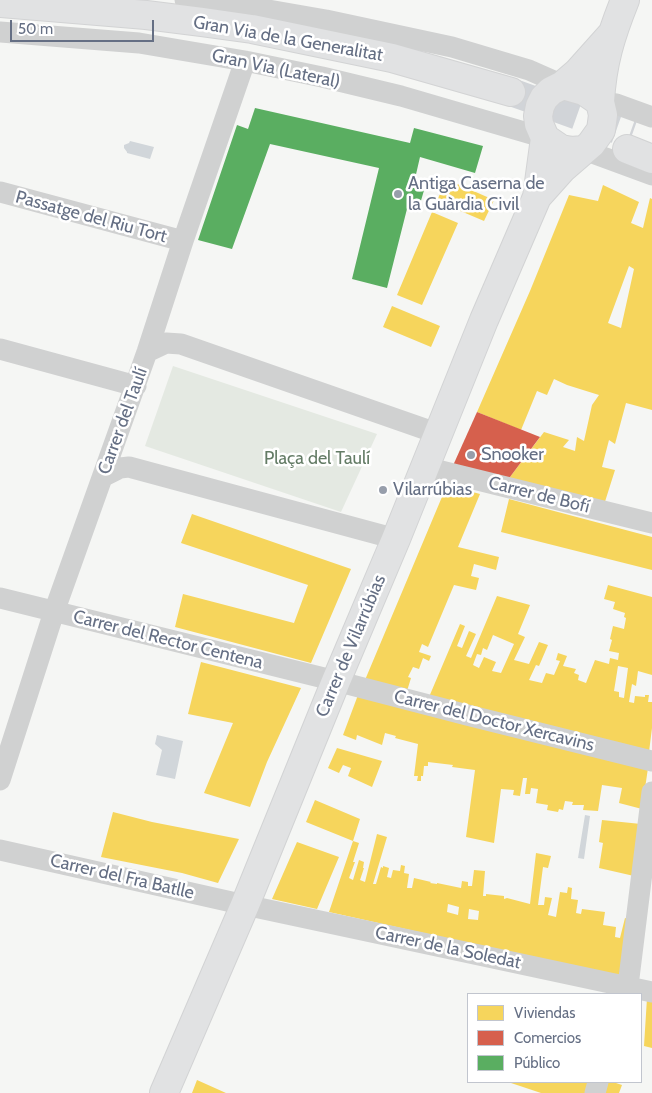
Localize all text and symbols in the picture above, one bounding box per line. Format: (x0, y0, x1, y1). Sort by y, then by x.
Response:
scale bar (12, 10, 156, 42)
street label: Gran Via de la Generalitat (192, 12, 384, 66)
text: 50 m (18, 20, 53, 38)
street label: Gran Via (Lateral) (210, 45, 342, 93)
place label: Antiga Caserna de la Guàrdia Civil (408, 173, 545, 215)
street label: Passatge del Riu Tort (13, 186, 169, 248)
marker: Antiga Caserna de la Guàrdia Civil (392, 188, 404, 200)
street label: Carrer del Taulí (94, 365, 152, 477)
place label: Snooker (481, 444, 544, 466)
park label: Plaça del Taulí (264, 448, 370, 470)
marker: Snooker (465, 449, 477, 461)
street label: Carrer de Bofí (486, 472, 592, 518)
place label: Vilarrúbias (393, 479, 472, 501)
marker: Vilarrúbias (377, 484, 389, 496)
street label: Carrer de Vilarrúbias (311, 572, 391, 720)
street label: Carrer del Rector Centena (71, 606, 265, 674)
street label: Carrer del Doctor Xercavins (392, 686, 596, 756)
street label: Carrer del Fra Batlle (48, 850, 196, 904)
street label: Carrer de la Soledat (373, 922, 523, 974)
legend (467, 993, 642, 1083)
text: Viviendas (514, 1004, 575, 1022)
text: Comercios (514, 1029, 581, 1047)
text: Público (514, 1054, 560, 1072)

